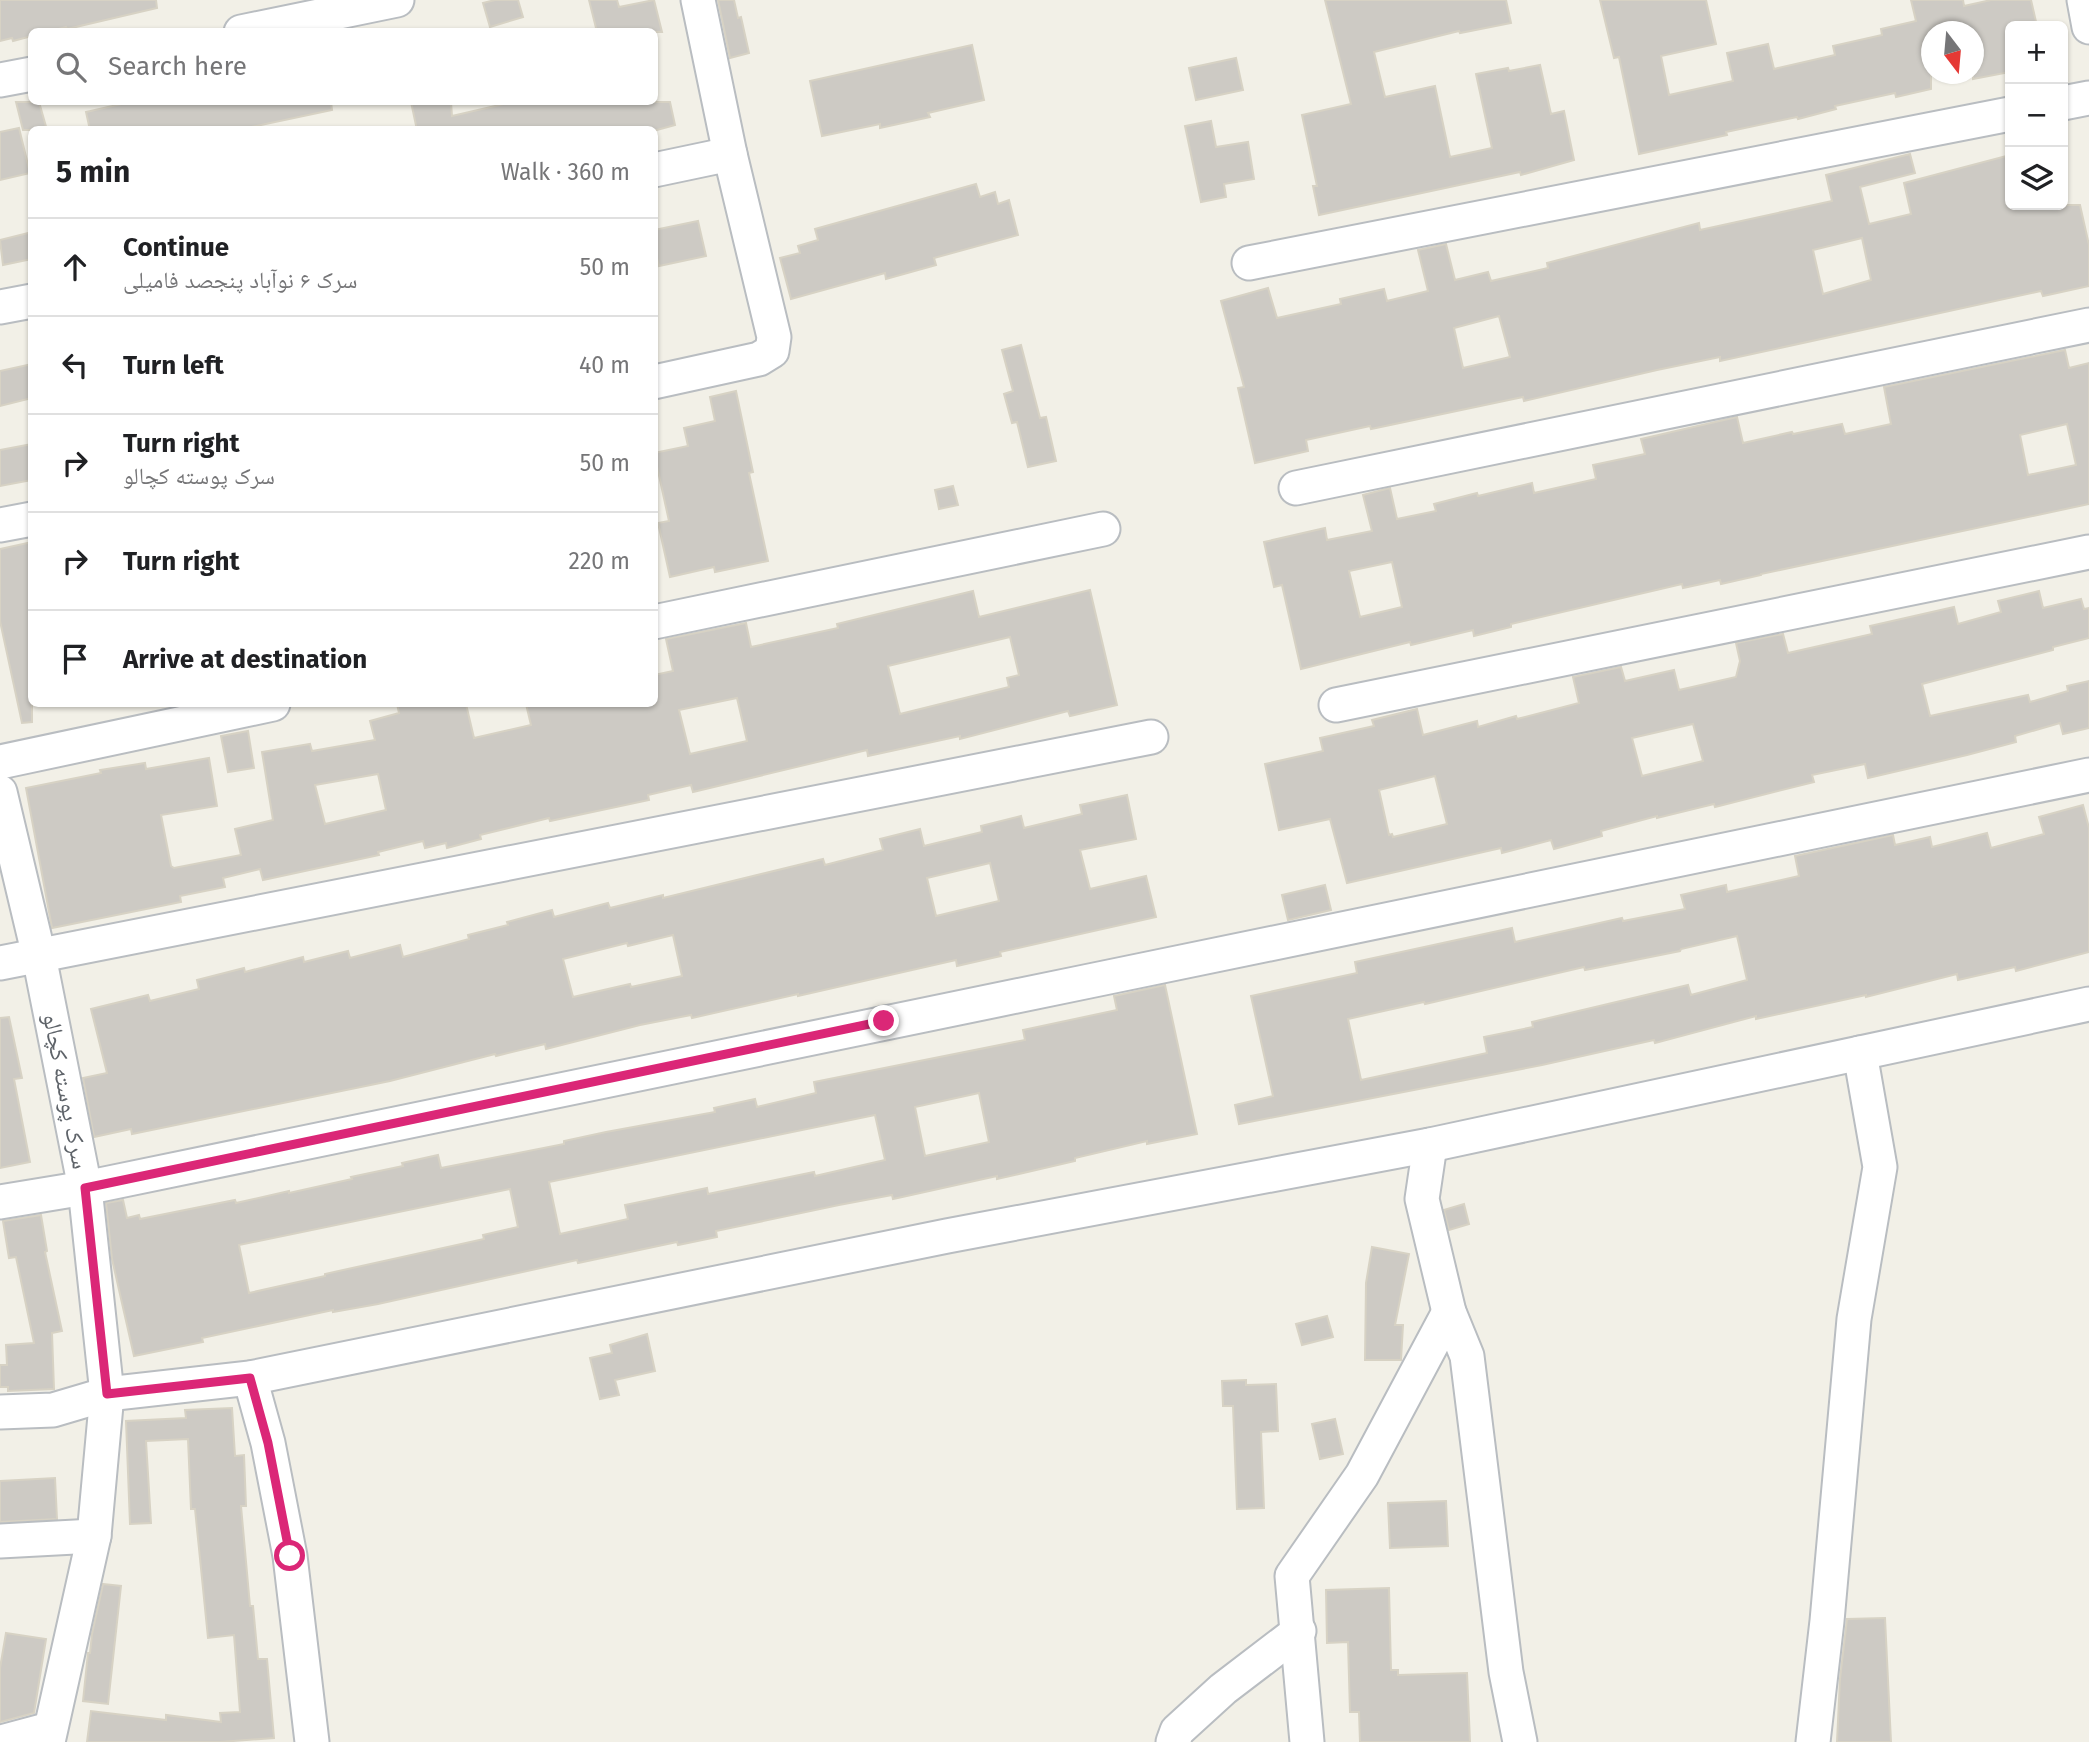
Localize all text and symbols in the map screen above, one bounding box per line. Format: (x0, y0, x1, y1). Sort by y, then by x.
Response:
north arrow (1921, 21, 1984, 84)
map controls (2005, 21, 2068, 210)
button: + (2005, 21, 2068, 84)
search box (28, 28, 658, 105)
icon: search (52, 48, 90, 86)
text: Search here (108, 51, 247, 82)
button: − (2005, 84, 2068, 147)
button: layers (2005, 147, 2068, 210)
text: 5 min (56, 154, 130, 190)
text: Walk · 360 m (501, 158, 630, 186)
text: Continue (123, 232, 229, 263)
icon: ahead (56, 248, 94, 286)
text: 50 m (580, 253, 630, 281)
text: سرک ۶ نوآباد پنجصد فامیلی (123, 266, 357, 294)
icon: left (56, 346, 94, 384)
text: Turn left (123, 350, 224, 381)
text: 40 m (579, 351, 630, 379)
text: Turn right (123, 428, 240, 459)
icon: right (56, 444, 94, 482)
text: 50 m (580, 449, 630, 477)
text: سرک پوسته کچالو (123, 462, 275, 490)
icon: right (56, 542, 94, 580)
text: Turn right (123, 546, 240, 577)
text: 220 m (569, 547, 630, 575)
icon: arrive (56, 640, 94, 678)
text: Arrive at destination (123, 644, 367, 675)
route end (868, 1005, 899, 1036)
street label: سرک پوسته کچالو (37, 1010, 95, 1172)
route start (274, 1540, 305, 1571)

